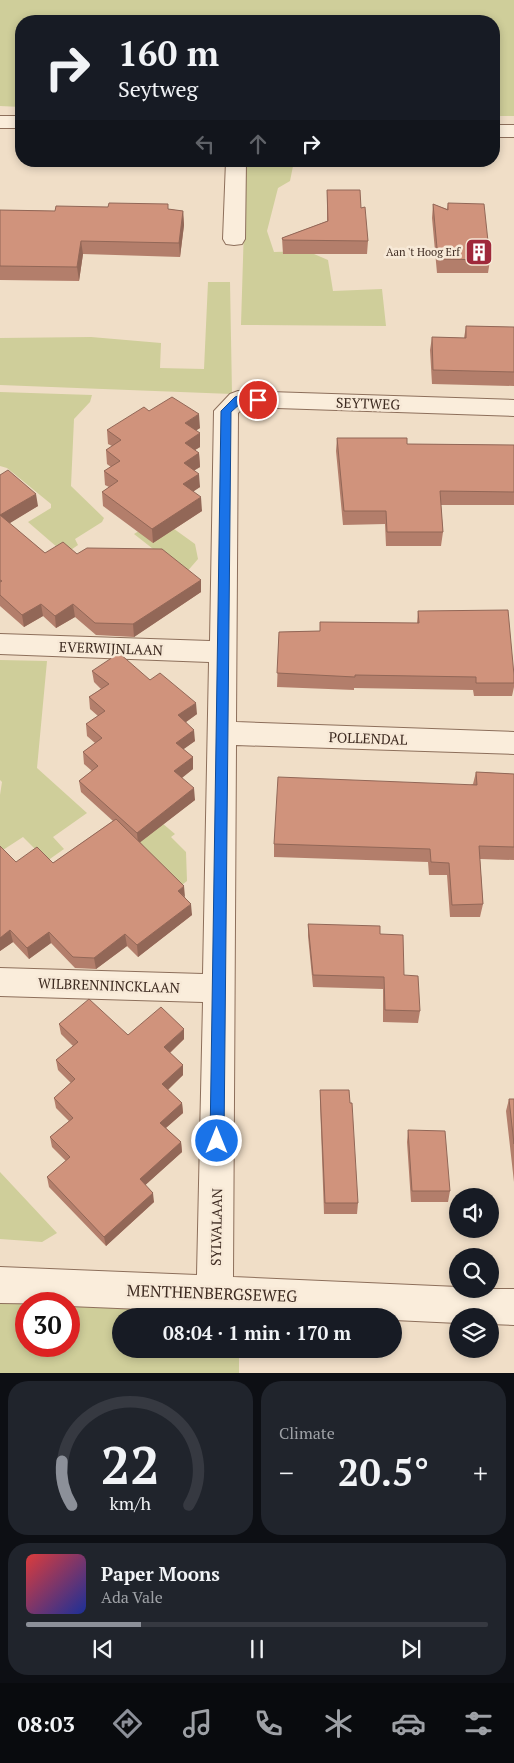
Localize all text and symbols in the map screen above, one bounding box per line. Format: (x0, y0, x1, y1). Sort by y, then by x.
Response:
text: 160 m (118, 30, 219, 76)
icon: right (35, 35, 100, 100)
text: Seytweg (118, 74, 198, 103)
icon: left (191, 130, 219, 158)
icon: ahead (244, 130, 272, 158)
icon: right (297, 130, 325, 158)
building icon: Aan 't Hoog Erf (464, 237, 494, 267)
place label: Aan 't Hoog Erf (386, 245, 461, 259)
pin (237, 379, 279, 421)
icon: arrive (244, 386, 272, 414)
street label: SEYTWEG (336, 392, 401, 414)
street label: EVERWIJNLAAN (59, 637, 163, 659)
street label: POLLENDAL (328, 727, 408, 749)
street label: WILBRENNINCKLAAN (38, 973, 180, 997)
position arrow (190, 1114, 242, 1166)
street label: SYLVALAAN (206, 1188, 226, 1266)
map controls (449, 1188, 499, 1358)
button: sound (449, 1188, 499, 1238)
button: search (449, 1248, 499, 1298)
street label: MENTHENBERGSEWEG (126, 1279, 298, 1307)
speed limit sign: 30 (15, 1292, 80, 1357)
button: layers (449, 1308, 499, 1358)
text: 08:04 · 1 min · 170 m (163, 1320, 351, 1345)
text: Climate (279, 1422, 335, 1444)
text: 22 (101, 1430, 160, 1499)
text: 20.5° (338, 1447, 429, 1497)
text: − (279, 1454, 294, 1491)
text: + (473, 1454, 488, 1491)
text: km/h (110, 1491, 152, 1515)
text: Paper Moons (101, 1561, 220, 1586)
text: Ada Vale (101, 1586, 163, 1608)
icon: previous (89, 1635, 117, 1663)
icon: pause (243, 1635, 271, 1663)
icon: next (397, 1635, 425, 1663)
icon: directions (110, 1706, 145, 1741)
icon: music (180, 1706, 215, 1741)
icon: phone (251, 1706, 286, 1741)
icon: climate (321, 1706, 356, 1741)
icon: car (391, 1706, 426, 1741)
icon: filters (461, 1706, 496, 1741)
text: 08:03 (18, 1709, 75, 1738)

